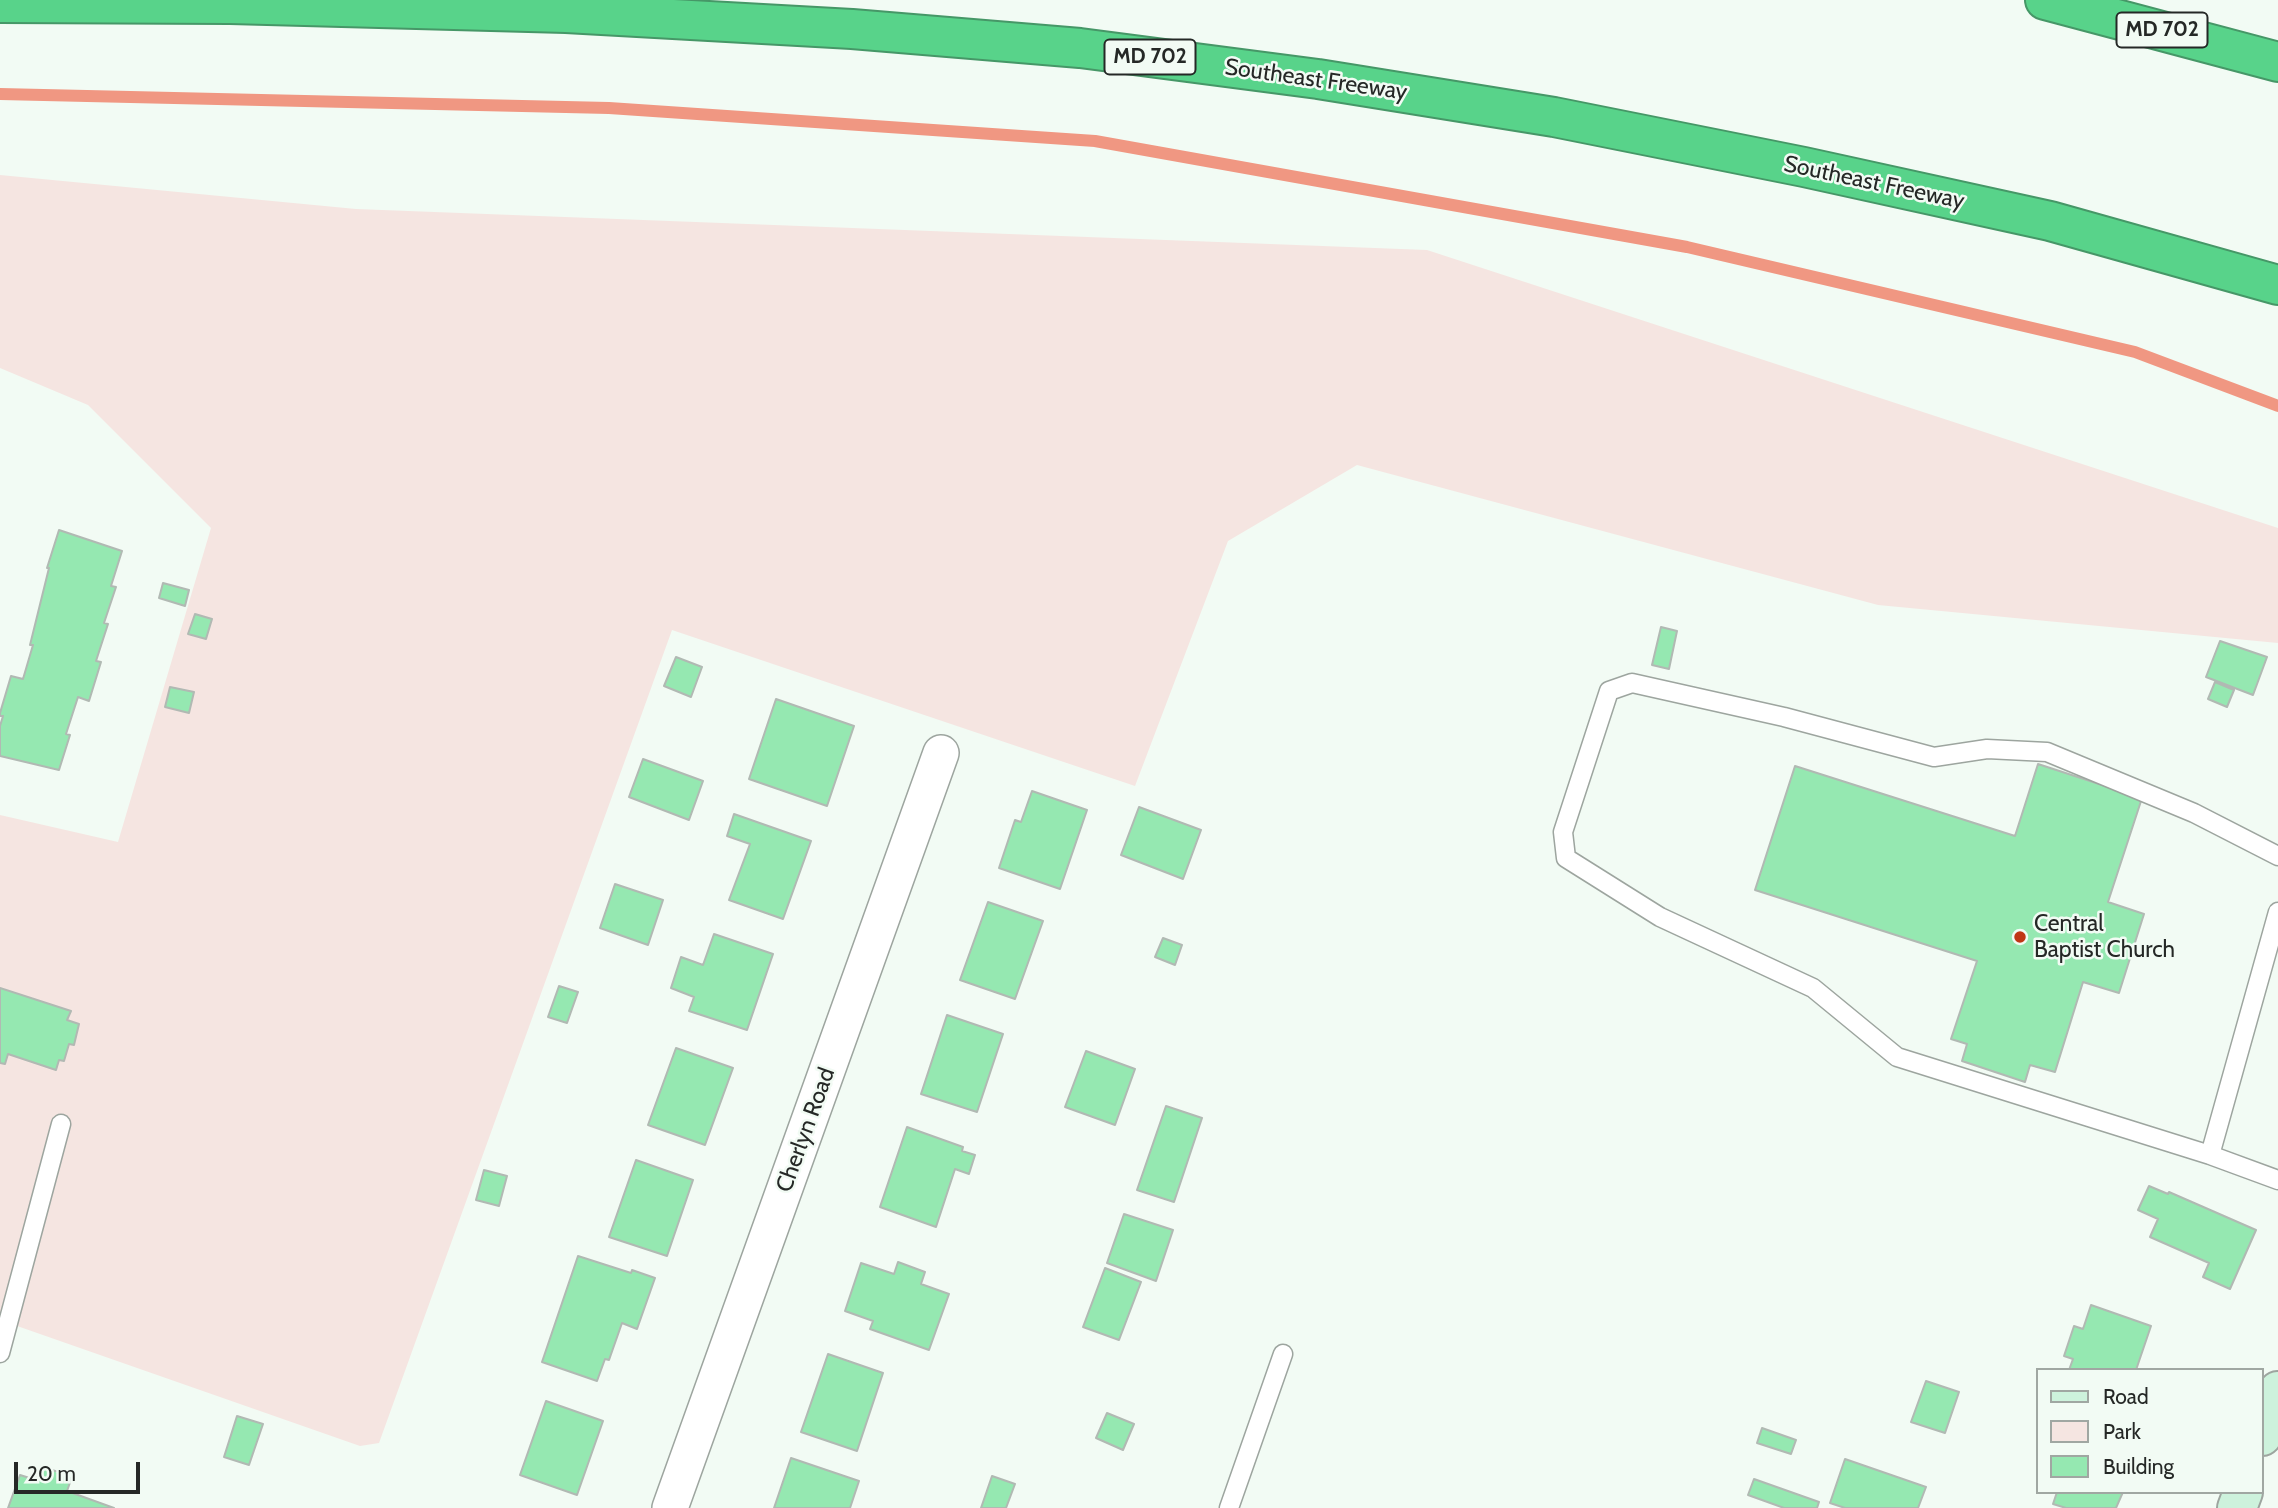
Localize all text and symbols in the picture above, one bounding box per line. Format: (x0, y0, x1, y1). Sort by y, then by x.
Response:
road number: MD 702 (2116, 12, 2208, 48)
road number: MD 702 (1104, 40, 1196, 74)
street label: Southeast Freeway (1223, 54, 1409, 106)
street label: Southeast Freeway (1781, 150, 1967, 216)
place label: Central Baptist Church (2034, 910, 2175, 964)
marker: Central Baptist Church (2012, 929, 2028, 945)
street label: Cherlyn Road (771, 1064, 841, 1196)
legend (2036, 1368, 2264, 1494)
text: Road (2103, 1384, 2149, 1409)
text: Park (2103, 1419, 2141, 1444)
scale bar (18, 1448, 144, 1492)
text: Building (2103, 1454, 2174, 1479)
text: 20 m (27, 1461, 76, 1486)

